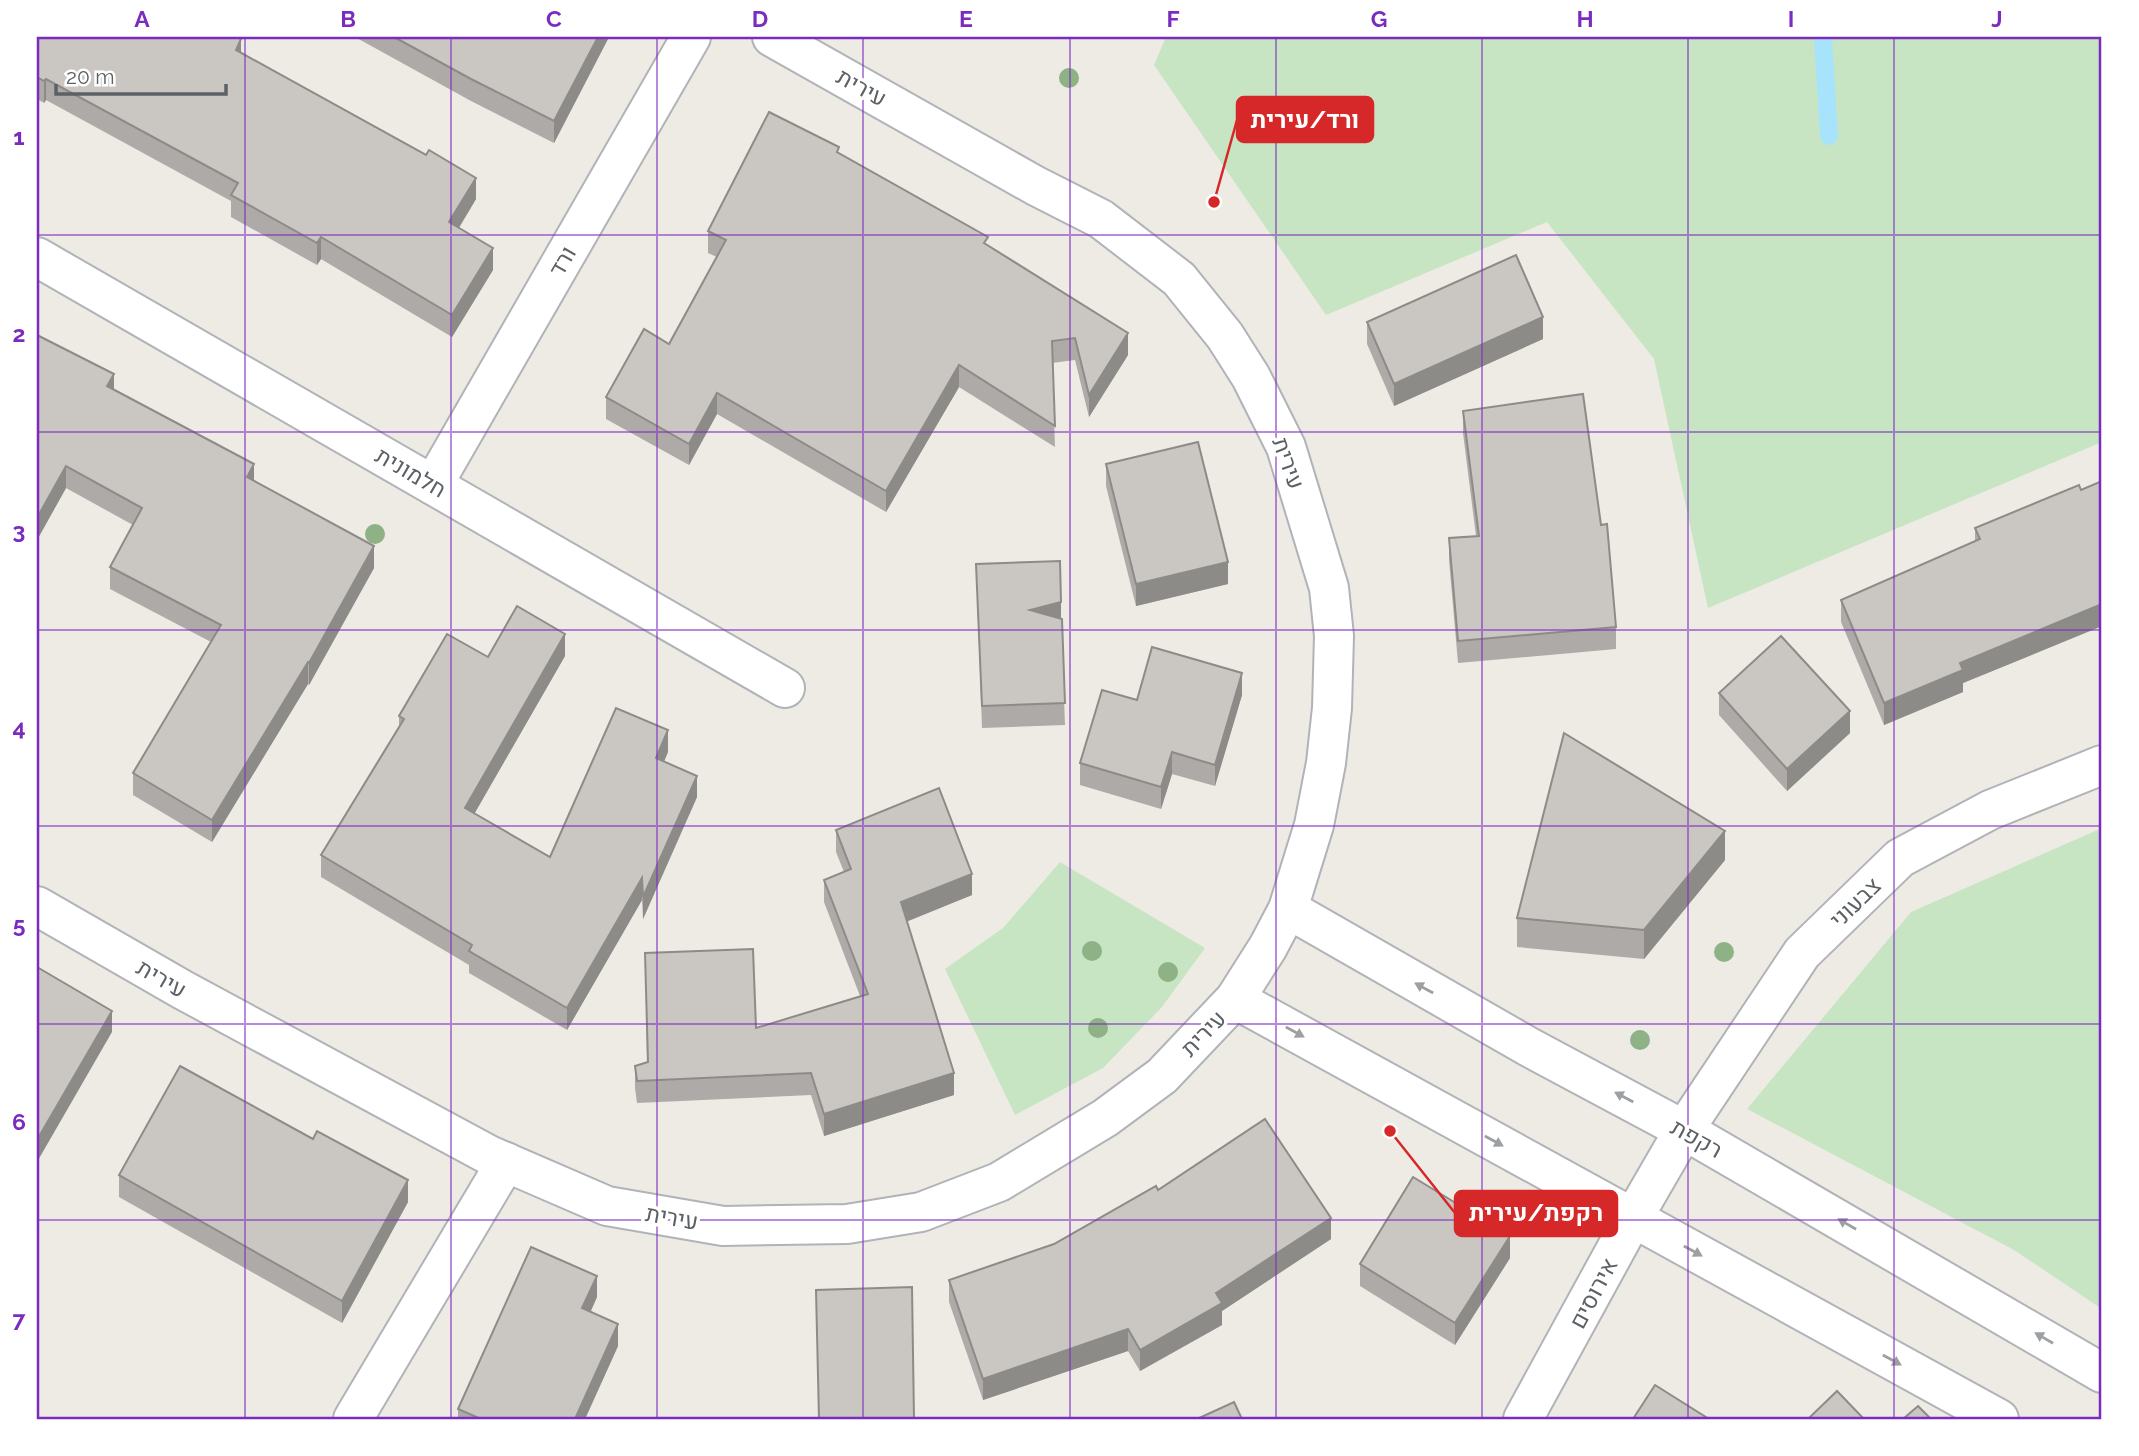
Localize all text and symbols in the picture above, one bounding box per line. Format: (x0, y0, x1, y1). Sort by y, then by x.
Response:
text: A (134, 5, 150, 32)
text: B (340, 5, 356, 32)
text: C (546, 5, 562, 32)
text: D (752, 5, 768, 32)
text: E (959, 5, 973, 32)
text: F (1166, 5, 1180, 32)
text: G (1371, 5, 1387, 32)
text: H (1576, 5, 1594, 32)
text: I (1788, 5, 1794, 32)
text: J (1991, 5, 2003, 32)
scale bar (56, 52, 226, 96)
street label: עירית (832, 62, 892, 112)
text: 20 m (66, 64, 114, 89)
callout: ורד/עירית (1237, 97, 1373, 142)
text: ורד/עירית (1251, 105, 1359, 134)
text: 1 (13, 123, 25, 150)
street label: ורד (543, 241, 581, 281)
text: 2 (13, 320, 25, 347)
street label: עירית (1267, 434, 1311, 492)
street label: חלמונית (371, 441, 451, 503)
text: 3 (13, 517, 25, 544)
text: 4 (12, 714, 26, 741)
street label: צבעוני (1824, 871, 1886, 933)
text: 5 (13, 911, 26, 938)
street label: עירית (132, 953, 192, 1003)
one-way arrow (1415, 982, 1434, 994)
street label: עירית (1175, 1005, 1231, 1061)
one-way arrow (1285, 1026, 1305, 1038)
one-way arrow (1613, 1092, 1633, 1104)
text: 6 (12, 1108, 26, 1135)
street label: רקפת (1667, 1113, 1727, 1163)
one-way arrow (1485, 1135, 1505, 1147)
callout: רקפת/עירית (1455, 1191, 1617, 1236)
text: רקפת/עירית (1469, 1198, 1603, 1227)
street label: עירית (644, 1199, 700, 1235)
one-way arrow (1837, 1218, 1857, 1230)
one-way arrow (1683, 1245, 1703, 1257)
street label: אירוסים (1563, 1253, 1623, 1333)
text: 7 (13, 1305, 26, 1332)
one-way arrow (2034, 1332, 2053, 1344)
one-way arrow (1883, 1354, 1902, 1366)

